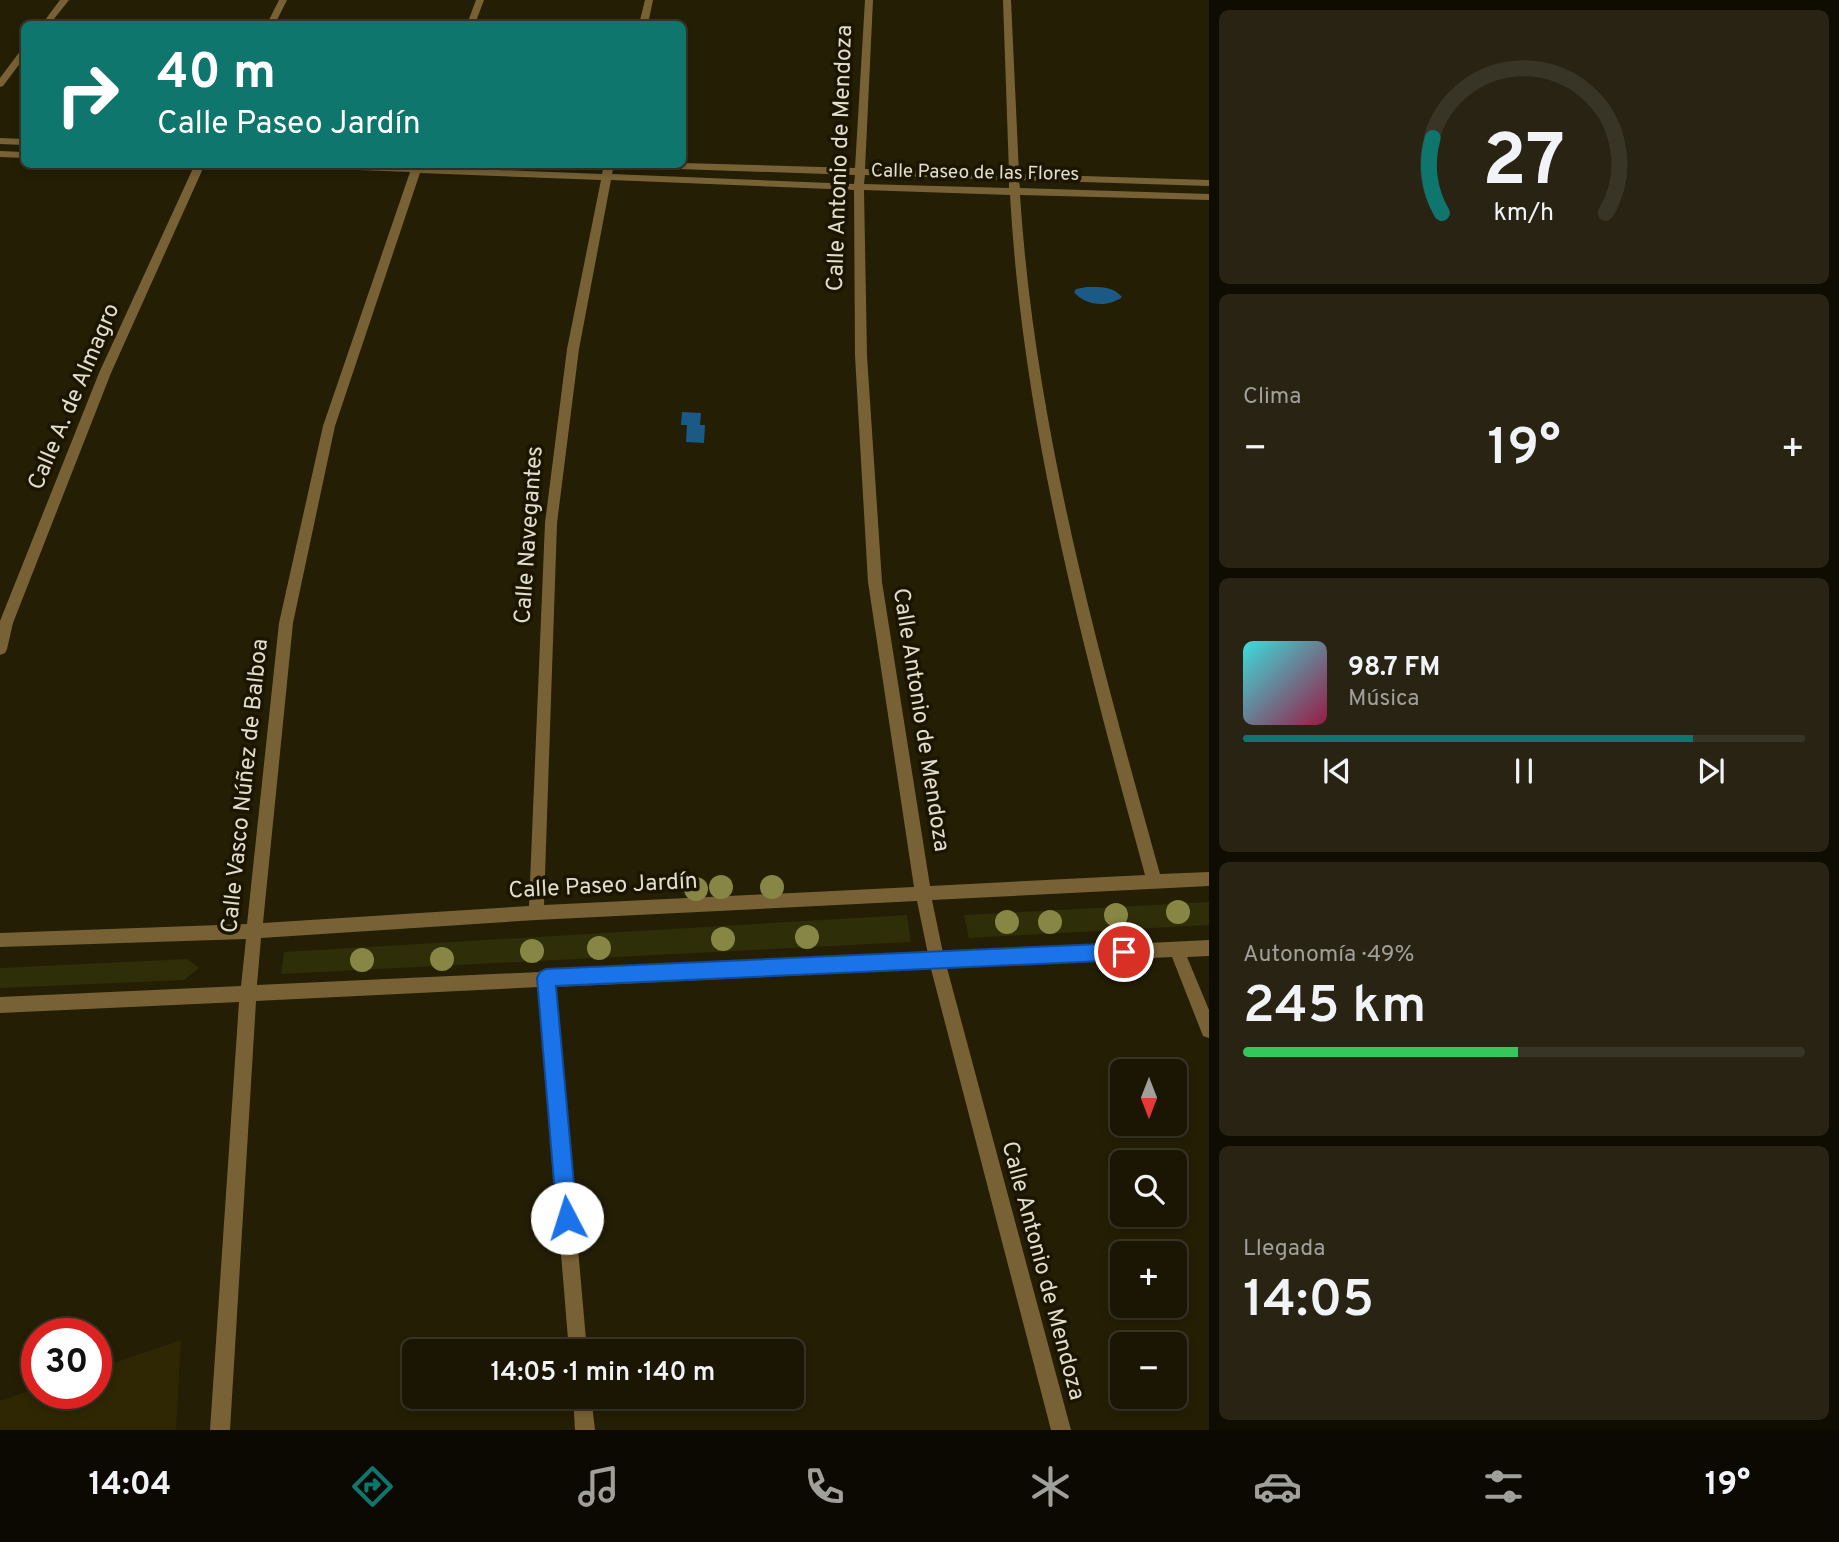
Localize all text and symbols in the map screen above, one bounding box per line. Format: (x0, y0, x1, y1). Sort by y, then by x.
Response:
street label: Calle Antonio de Mendoza (822, 24, 860, 292)
text: 40 m (157, 44, 276, 106)
icon: right (42, 49, 133, 140)
text: Calle Paseo Jardín (157, 105, 421, 145)
text: 27 (1483, 119, 1565, 211)
street label: Calle Paseo de las Flores (871, 159, 1079, 187)
text: km/h (1494, 198, 1554, 230)
street label: Calle A. de Almagro (23, 299, 127, 495)
text: Clima (1243, 383, 1301, 412)
text: 19° (1487, 417, 1561, 483)
text: − (1243, 426, 1268, 475)
text: + (1780, 426, 1805, 475)
street label: Calle Navegantes (509, 445, 551, 625)
street label: Calle Antonio de Mendoza (885, 586, 955, 854)
street label: Calle Vasco Núñez de Balboa (216, 637, 276, 935)
text: 98.7 FM (1348, 652, 1440, 685)
text: Música (1348, 685, 1419, 714)
icon: previous (1318, 752, 1356, 790)
icon: pause (1505, 752, 1543, 790)
icon: next (1692, 752, 1730, 790)
street label: Calle Paseo Jardín (508, 868, 698, 906)
pin (1094, 922, 1154, 982)
icon: arrive (1105, 933, 1143, 971)
text: Autonomía · 49% (1243, 941, 1415, 970)
text: 245 km (1243, 975, 1426, 1041)
north arrow (1110, 1059, 1186, 1136)
map controls (1110, 1059, 1187, 1409)
street label: Calle Antonio de Mendoza (993, 1138, 1091, 1404)
button: search (1110, 1150, 1187, 1227)
position arrow (530, 1181, 604, 1255)
text: Llegada (1243, 1235, 1325, 1264)
button: + (1110, 1241, 1187, 1318)
text: 14:05 (1243, 1269, 1374, 1335)
speed limit sign: 30 (21, 1318, 112, 1409)
button: − (1110, 1332, 1187, 1409)
text: 14:05 · 1 min · 140 m (491, 1357, 715, 1390)
icon: directions (348, 1462, 397, 1511)
icon: music (574, 1462, 623, 1511)
icon: phone (800, 1462, 849, 1511)
icon: climate (1026, 1462, 1075, 1511)
icon: car (1253, 1462, 1302, 1511)
icon: filters (1479, 1462, 1528, 1511)
text: 14:04 (89, 1466, 171, 1506)
text: 19° (1705, 1466, 1750, 1506)

